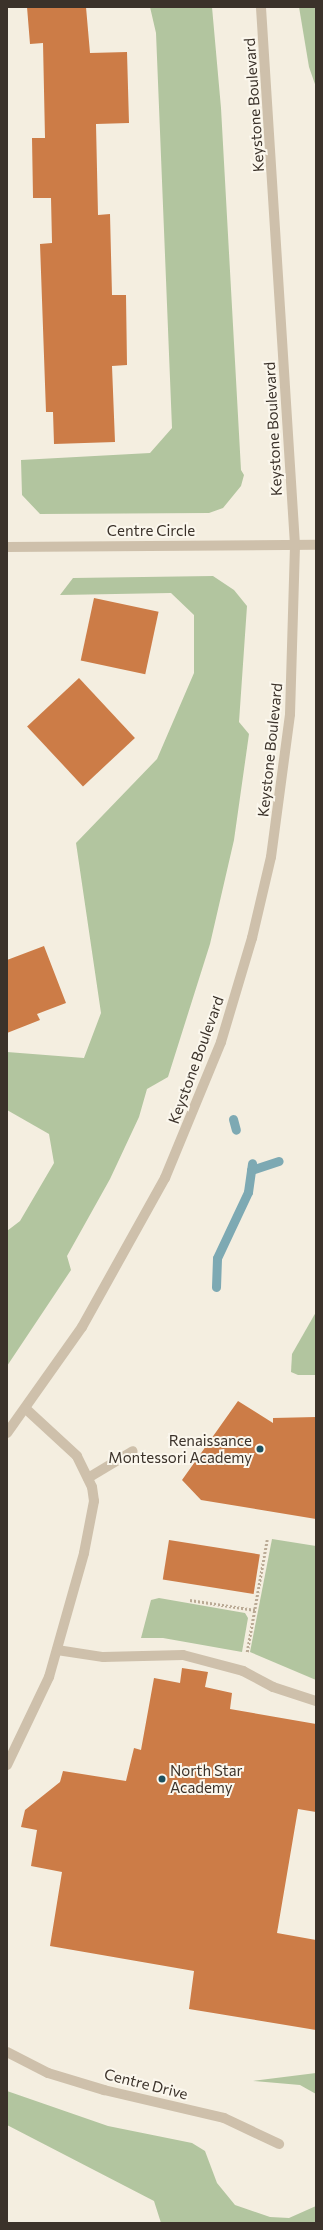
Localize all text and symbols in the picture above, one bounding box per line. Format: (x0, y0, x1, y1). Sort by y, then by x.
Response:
street label: Keystone Boulevard (240, 37, 268, 173)
street label: Keystone Boulevard (260, 361, 286, 497)
street label: Centre Circle (107, 522, 195, 540)
street label: Keystone Boulevard (254, 682, 286, 818)
street label: Keystone Boulevard (165, 994, 227, 1126)
place label: Renaissance Montessori Academy (108, 1431, 252, 1466)
marker: Renaissance Montessori Academy (255, 1444, 265, 1454)
place label: North Star Academy (170, 1761, 243, 1796)
marker: North Star Academy (157, 1774, 167, 1784)
street label: Centre Drive (102, 2065, 190, 2103)

